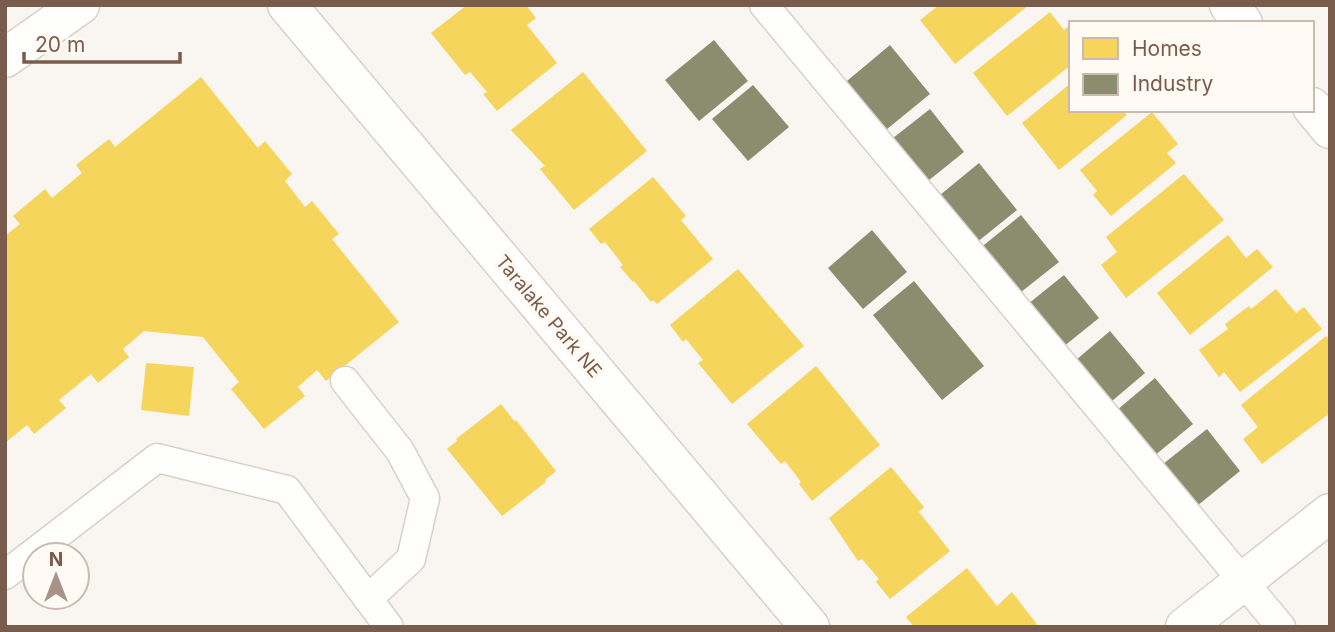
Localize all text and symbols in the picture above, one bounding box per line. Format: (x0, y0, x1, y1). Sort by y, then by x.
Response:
scale bar (24, 21, 180, 65)
legend (1069, 21, 1314, 112)
text: 20 m (35, 32, 85, 57)
text: Homes (1132, 36, 1202, 61)
text: Industry (1132, 71, 1214, 96)
street label: Taralake Park NE (491, 250, 607, 382)
north arrow (21, 541, 91, 611)
text: N (49, 548, 63, 571)

